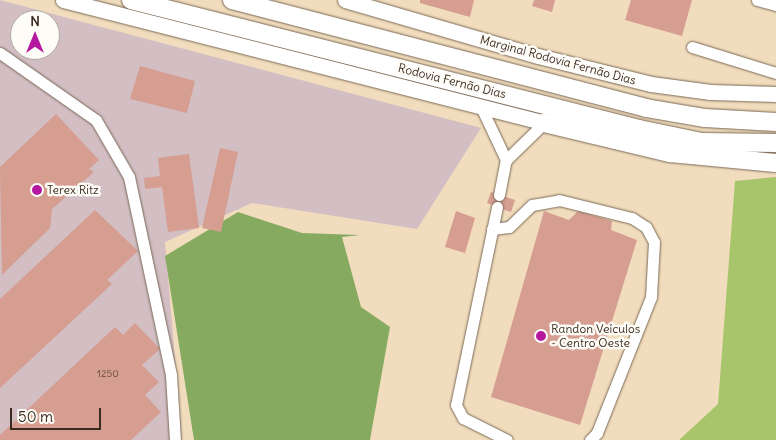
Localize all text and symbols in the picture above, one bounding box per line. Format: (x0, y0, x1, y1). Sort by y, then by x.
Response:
north arrow (10, 10, 60, 60)
text: N (30, 12, 40, 30)
street label: Marginal Rodovia Fernão Dias (479, 32, 637, 88)
street label: Rodovia Fernão Dias (397, 61, 507, 101)
place label: Terex Ritz (47, 183, 99, 197)
marker: Terex Ritz (31, 184, 43, 196)
place label: Randon Veículos - Centro Oeste (551, 322, 640, 350)
marker: Randon Veículos - Centro Oeste (535, 330, 547, 342)
house number: 1250 (97, 368, 119, 380)
scale bar (12, 398, 104, 430)
text: 50 m (18, 407, 53, 426)

